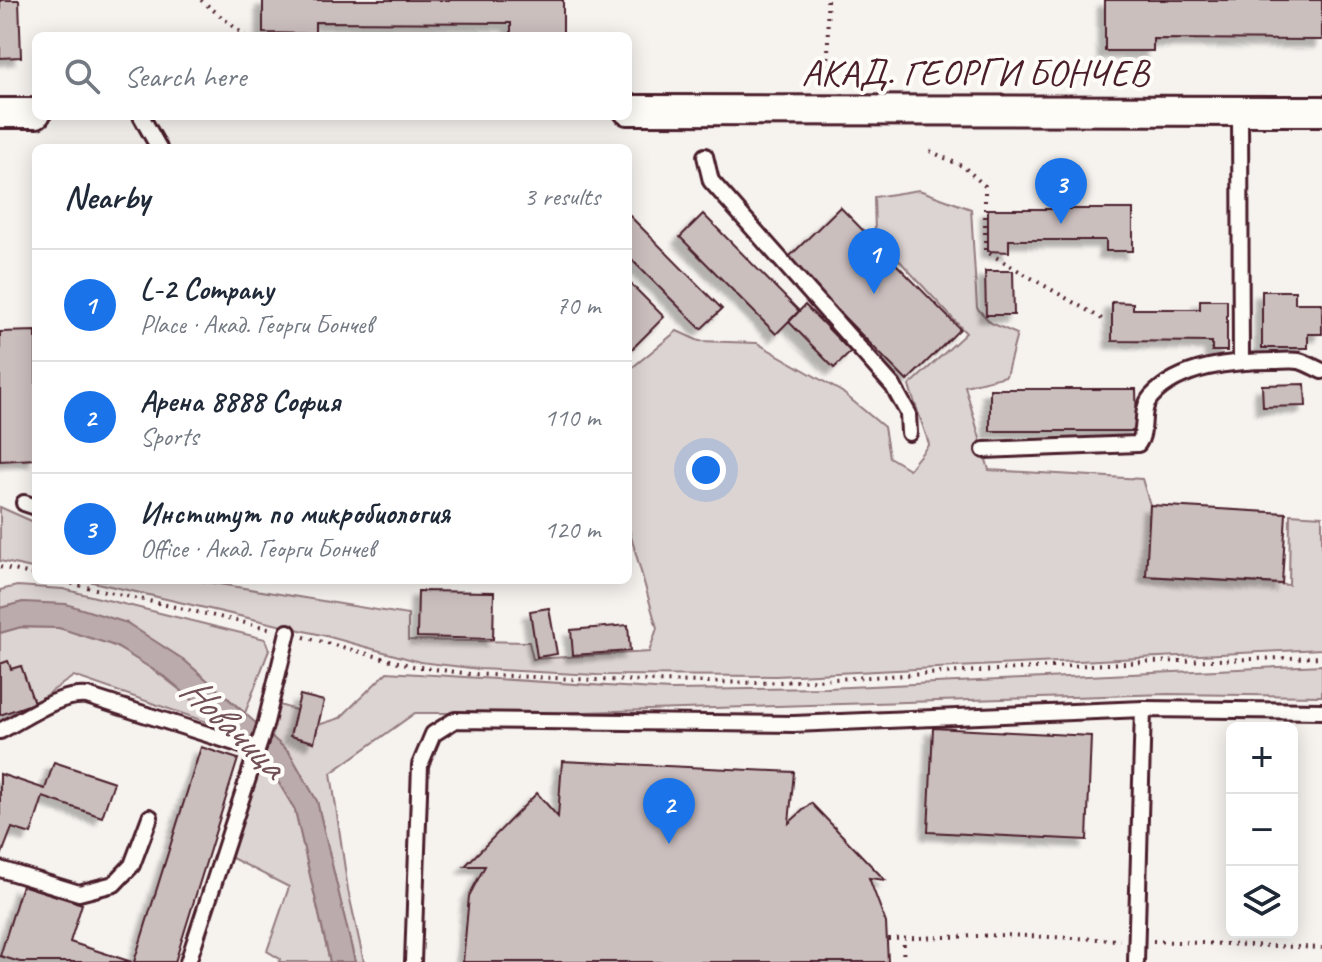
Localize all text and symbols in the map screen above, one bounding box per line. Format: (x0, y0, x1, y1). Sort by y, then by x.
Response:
search box (32, 32, 632, 120)
street label: АКАД. ГЕОРГИ БОНЧЕВ (802, 49, 1151, 96)
icon: search (60, 54, 104, 98)
text: Search here (124, 57, 246, 95)
pin: 3 (1035, 158, 1087, 224)
text: Nearby (64, 175, 150, 218)
text: 3 results (524, 180, 600, 213)
pin: 1 (848, 228, 900, 294)
text: L-2 Company (140, 270, 273, 308)
text: 1 (84, 289, 96, 322)
text: 70 m (556, 289, 600, 322)
text: Place · Акад. Георги Бончев (140, 308, 373, 341)
text: Арена 8888 София (140, 382, 340, 420)
text: 2 (84, 401, 96, 434)
text: 110 m (544, 401, 600, 434)
text: Sports (140, 420, 198, 453)
your location (686, 450, 726, 490)
text: Институт по микробиология (140, 494, 450, 532)
text: 3 (84, 513, 96, 546)
text: 120 m (544, 513, 600, 546)
text: Office · Акад. Георги Бончев (140, 532, 375, 565)
water label: Новачица (170, 665, 299, 791)
map controls (1226, 722, 1298, 938)
button: + (1226, 722, 1298, 794)
pin: 2 (643, 778, 695, 844)
button: − (1226, 794, 1298, 866)
button: layers (1226, 866, 1298, 938)

